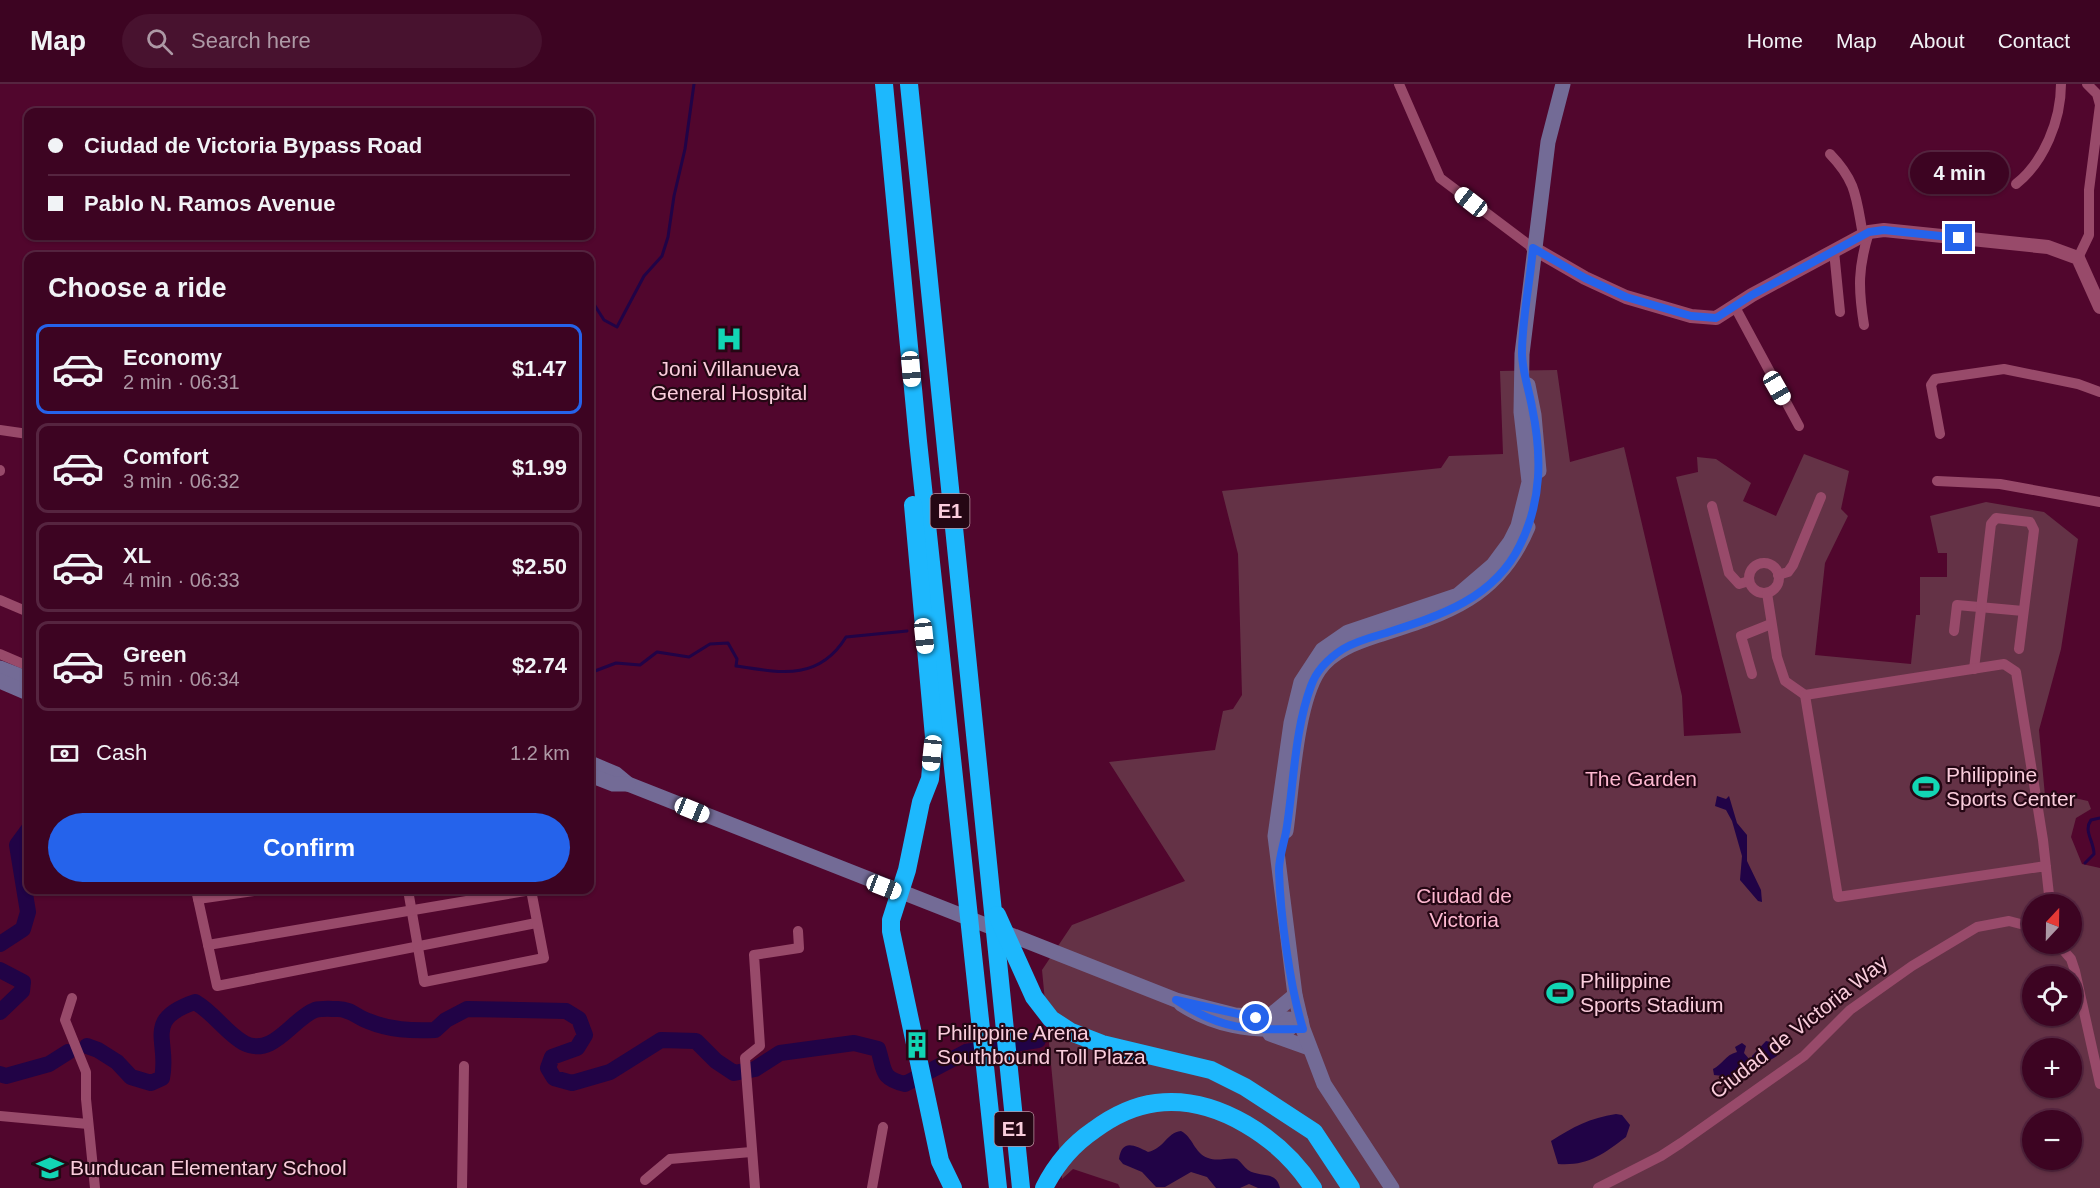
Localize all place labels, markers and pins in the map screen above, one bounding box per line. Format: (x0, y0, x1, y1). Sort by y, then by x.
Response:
hospital icon: Joni Villanueva General Hospital (714, 324, 744, 354)
place label: Joni Villanueva General Hospital (651, 357, 807, 404)
place label: Philippine Sports Center (1946, 763, 2076, 810)
sports icon: Philippine Sports Center (1911, 772, 1941, 802)
place label: Philippine Sports Stadium (1580, 969, 1724, 1016)
sports icon: Philippine Sports Stadium (1545, 978, 1575, 1008)
place label: Philippine Arena Southbound Toll Plaza (937, 1021, 1146, 1068)
building icon: Philippine Arena Southbound Toll Plaza (902, 1030, 932, 1060)
school or university icon: Bunducan Elementary School (35, 1153, 65, 1183)
place label: Bunducan Elementary School (70, 1156, 347, 1179)

